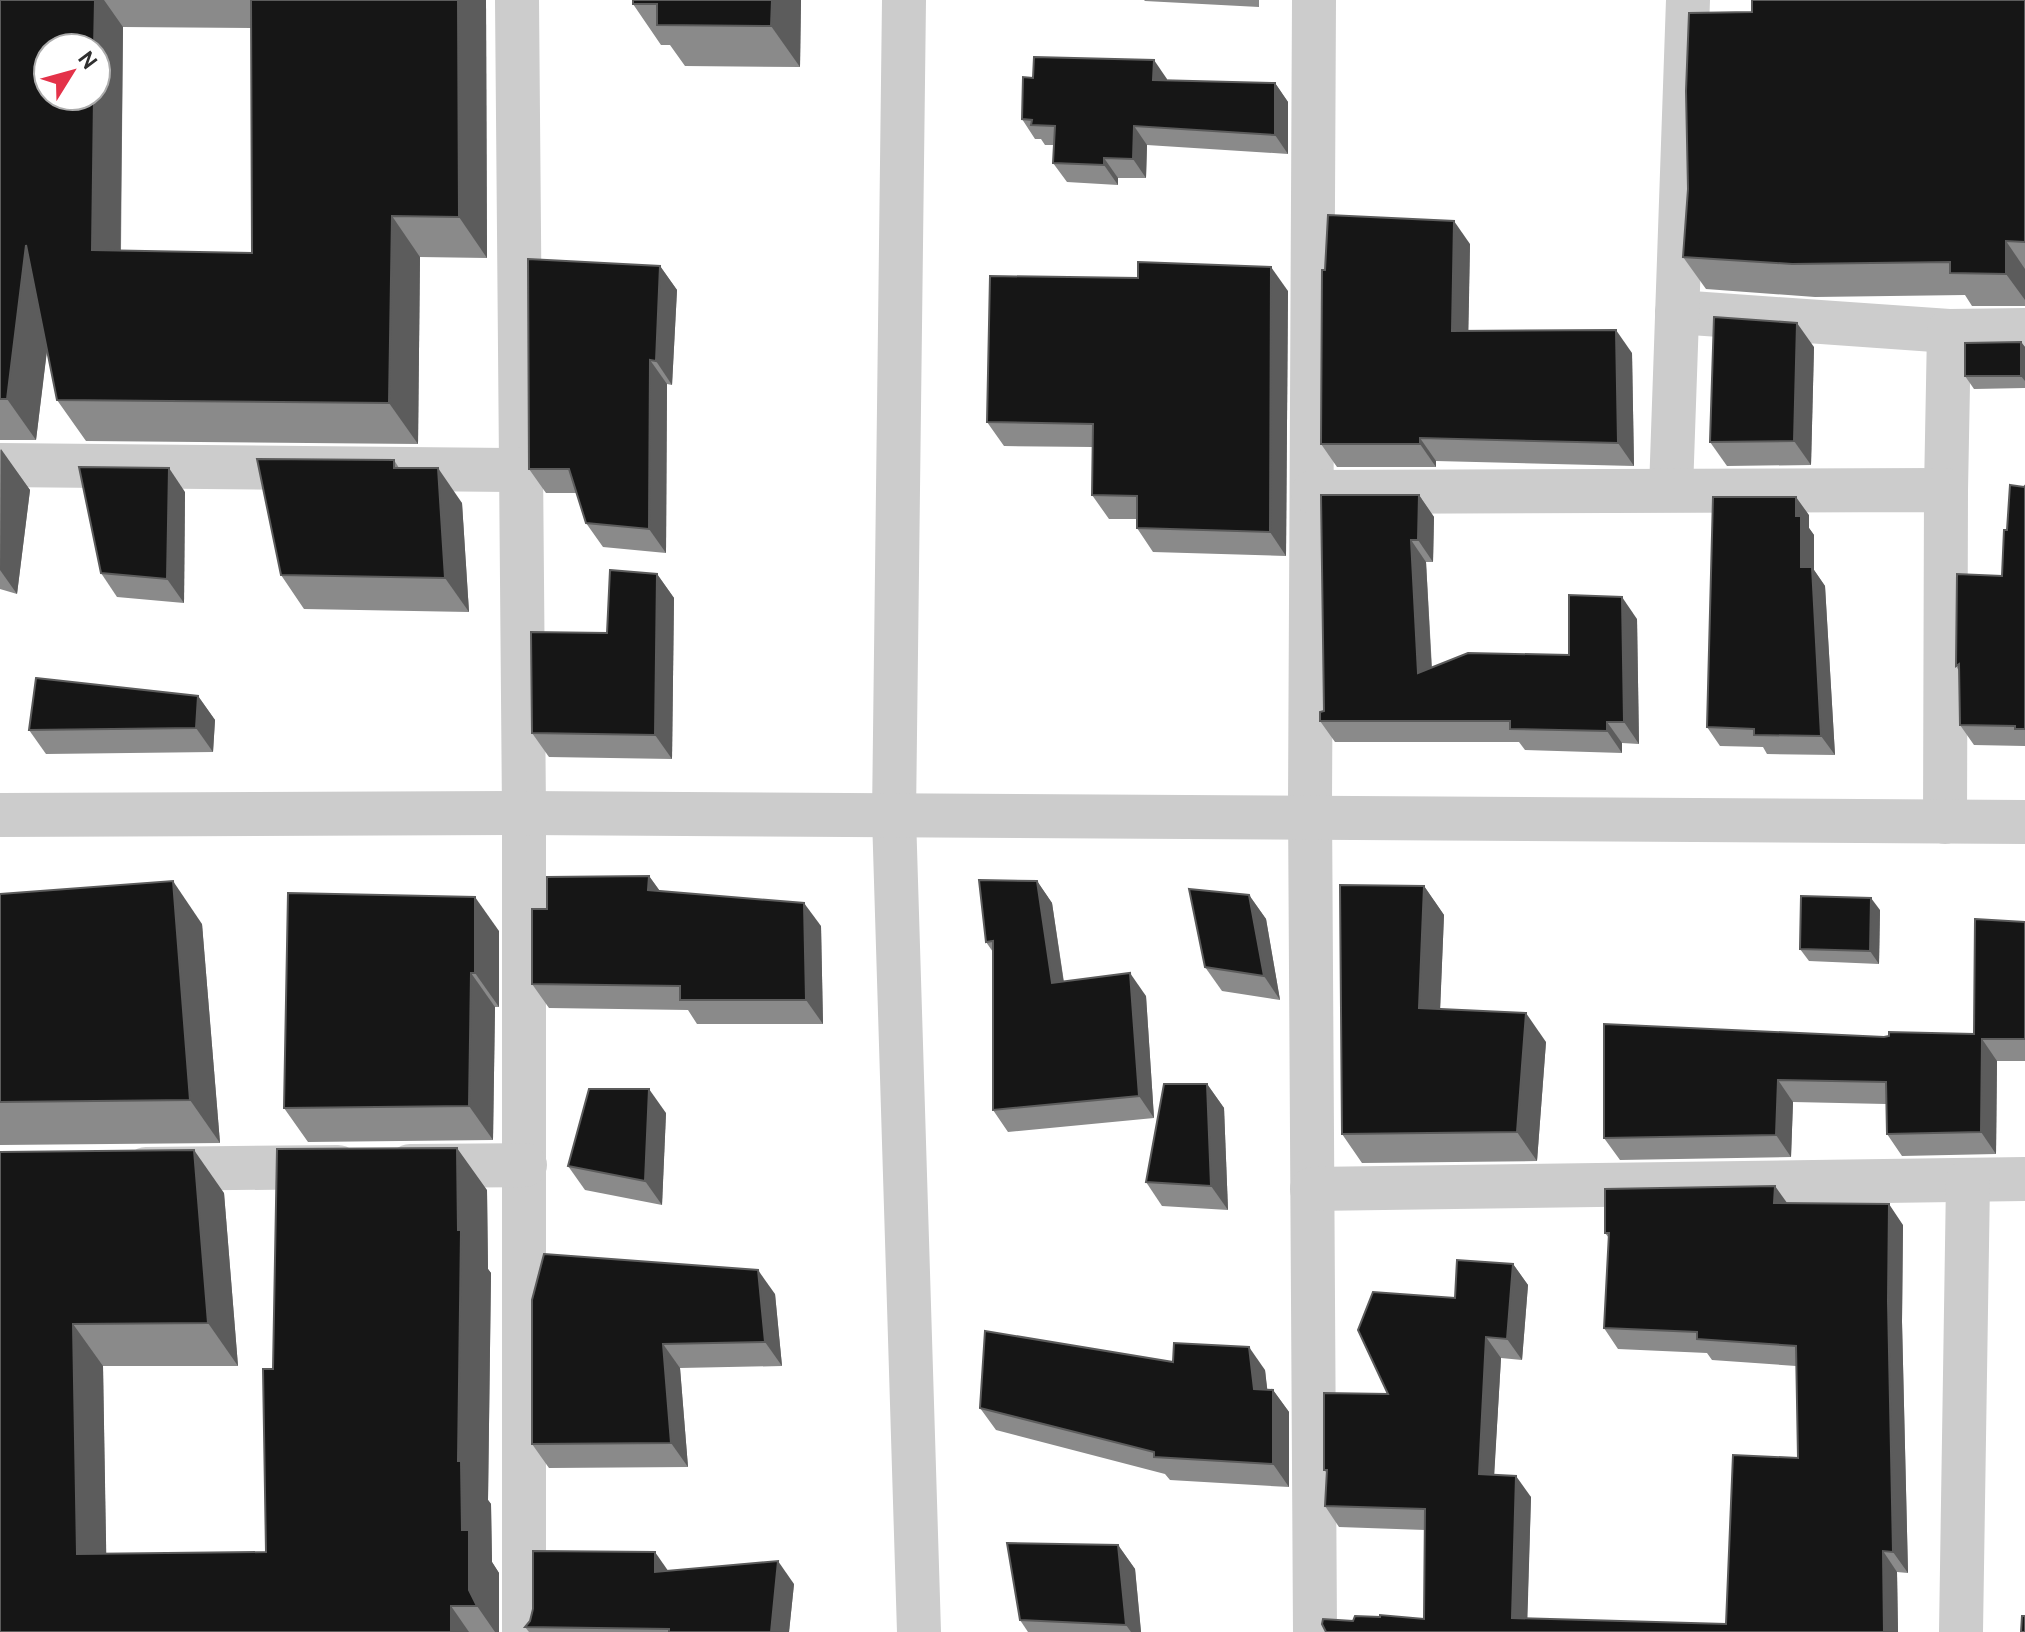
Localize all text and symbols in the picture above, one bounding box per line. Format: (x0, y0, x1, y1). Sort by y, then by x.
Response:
north arrow (32, 32, 112, 112)
text: N (72, 46, 103, 75)

